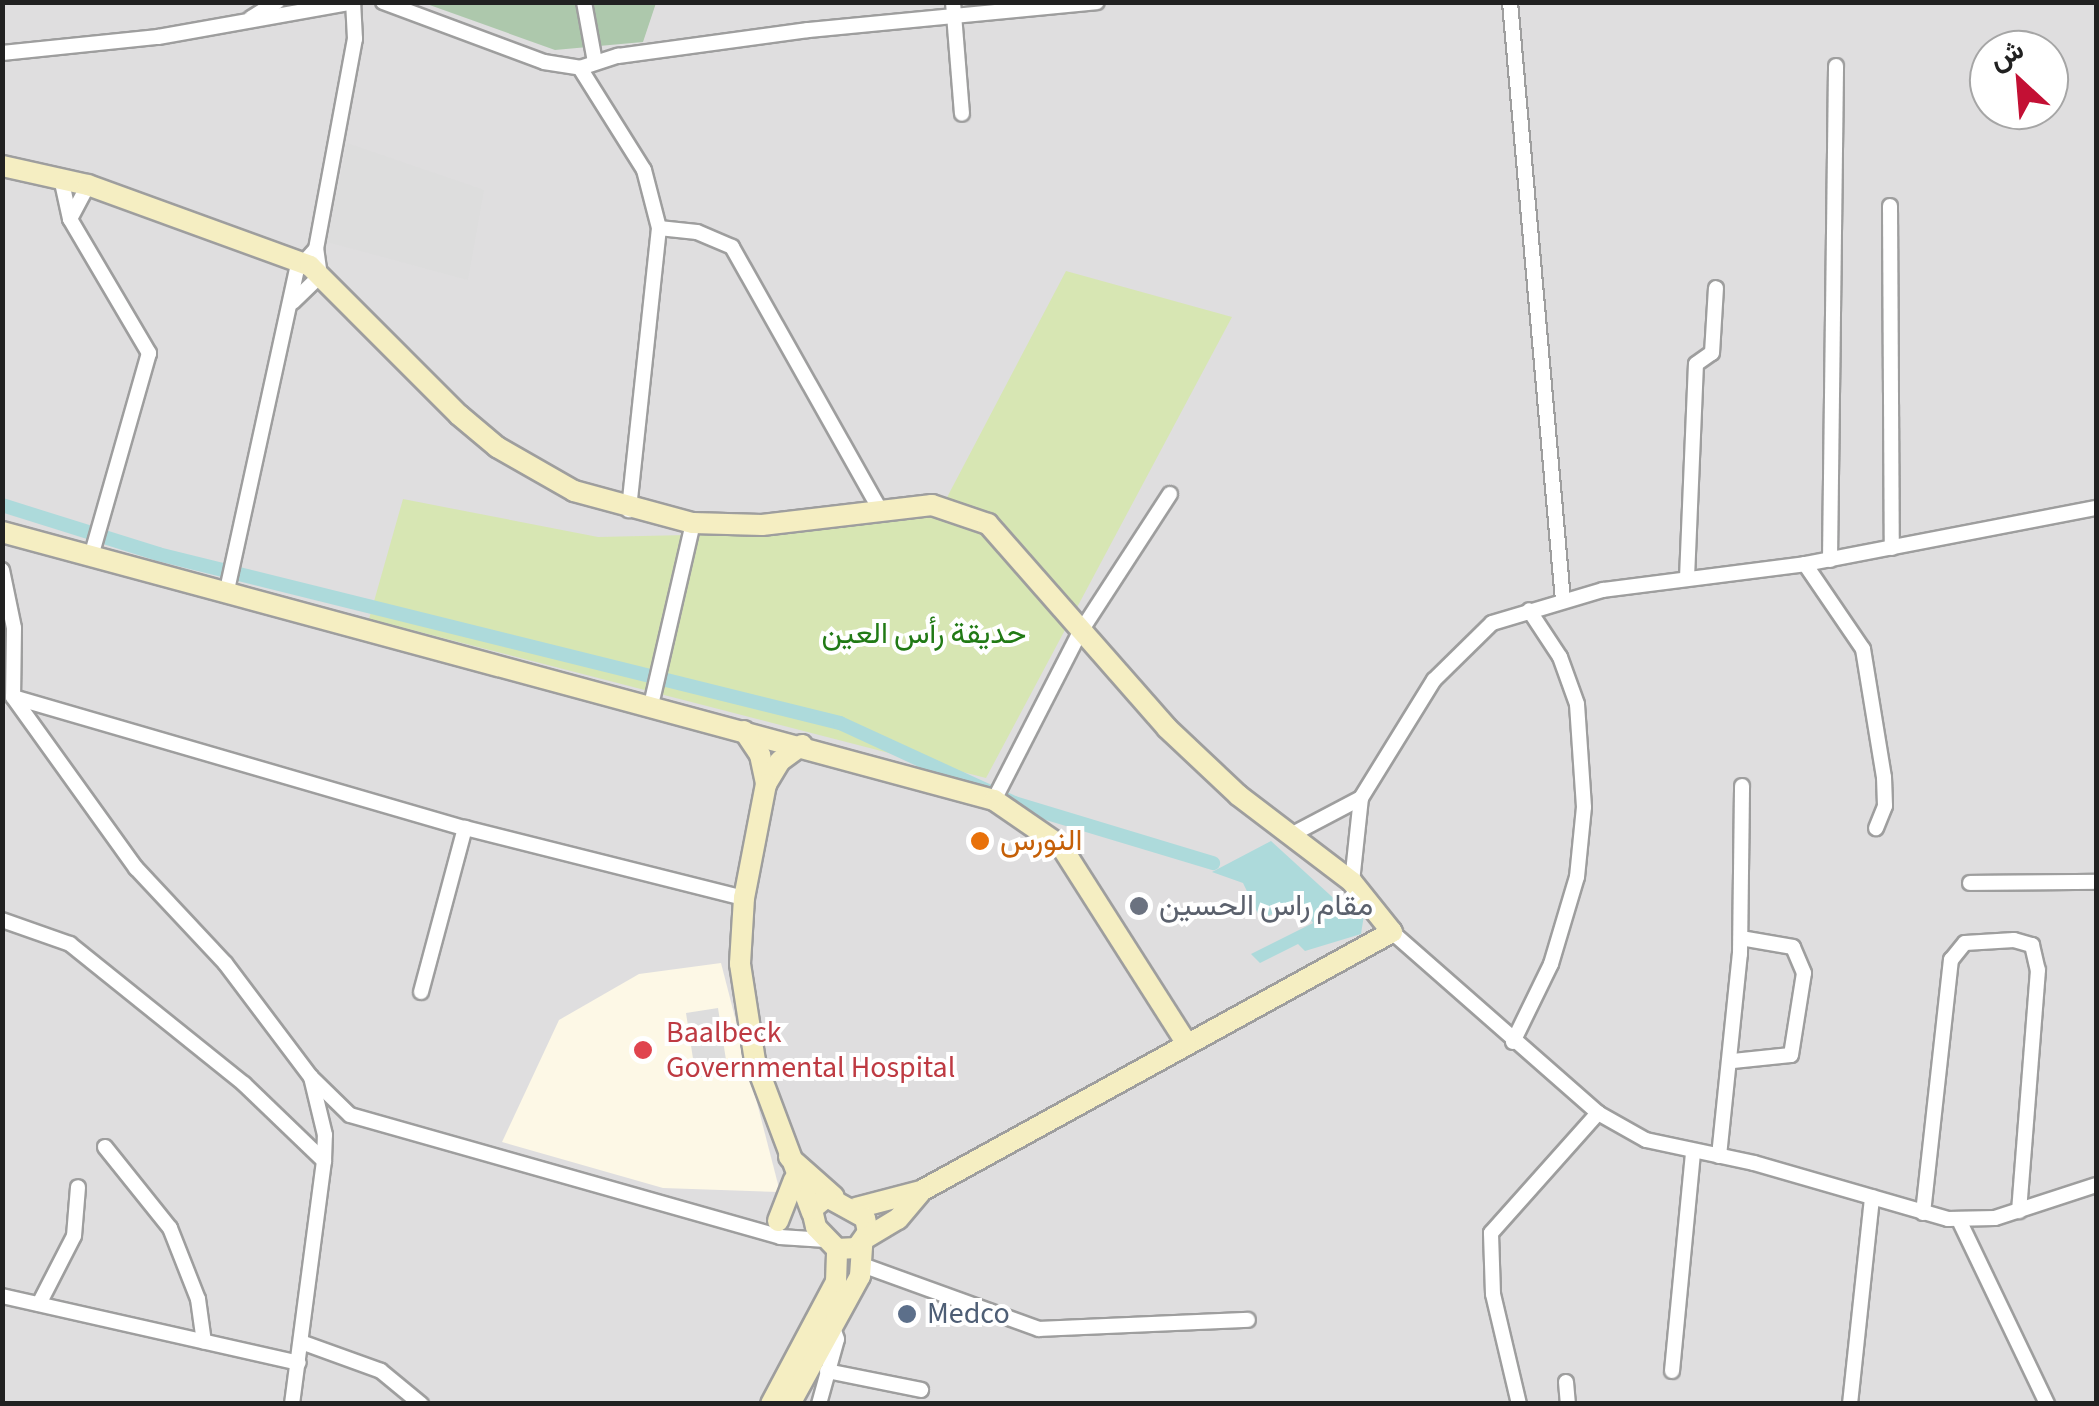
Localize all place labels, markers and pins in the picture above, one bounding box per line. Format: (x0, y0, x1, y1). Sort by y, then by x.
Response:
place label: النورس (1000, 823, 1082, 859)
marker: النورس (969, 830, 991, 852)
place label: مقام راس الحسين (1159, 888, 1373, 924)
marker: مقام راس الحسين (1128, 895, 1150, 917)
place label: Baalbeck Governmental Hospital (666, 1015, 955, 1086)
marker: Baalbeck Governmental Hospital (630, 1037, 656, 1063)
place label: Medco (927, 1296, 1010, 1332)
marker: Medco (896, 1303, 918, 1325)

